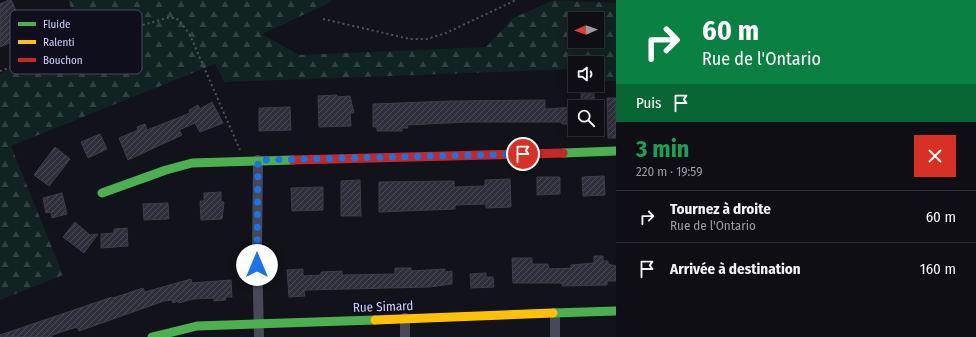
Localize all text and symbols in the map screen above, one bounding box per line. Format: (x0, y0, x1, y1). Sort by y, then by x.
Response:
legend (10, 10, 142, 74)
north arrow (568, 12, 604, 48)
map controls (568, 12, 604, 136)
text: 60 m (702, 14, 759, 47)
icon: right (636, 16, 688, 68)
text: Fluide (43, 18, 70, 31)
text: Ralenti (43, 36, 75, 49)
text: Rue de l'Ontario (702, 48, 821, 70)
text: Bouchon (43, 54, 83, 67)
button: sound (568, 56, 604, 92)
icon: arrive (670, 92, 692, 114)
text: Puis (636, 94, 662, 112)
button: search (568, 100, 604, 136)
text: 3 min (636, 135, 689, 163)
button: close (914, 135, 956, 177)
pin (506, 137, 540, 171)
icon: arrive (512, 143, 534, 165)
text: 220 m · 19:59 (636, 164, 702, 179)
text: Tournez à droite (670, 200, 771, 218)
icon: right (636, 206, 658, 228)
text: 60 m (926, 208, 956, 226)
text: Rue de l'Ontario (670, 218, 756, 233)
position arrow (236, 244, 278, 286)
icon: arrive (636, 258, 658, 280)
text: Arrivée à destination (670, 260, 801, 278)
text: 160 m (920, 260, 956, 278)
street label: Rue Simard (352, 298, 414, 315)

